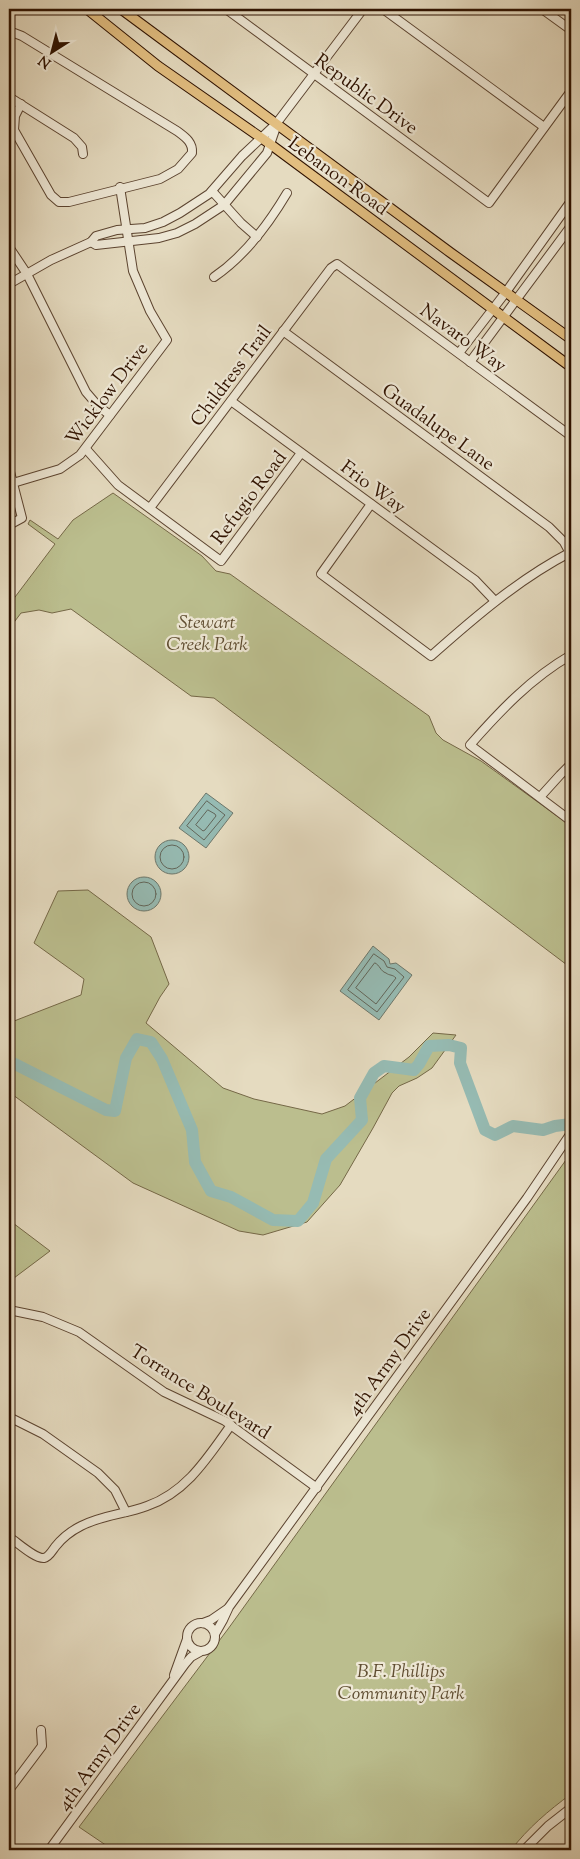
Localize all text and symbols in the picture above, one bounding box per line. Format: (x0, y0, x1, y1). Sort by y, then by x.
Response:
north arrow (28, 28, 78, 78)
street label: Republic Drive (308, 48, 423, 142)
text: N (35, 50, 56, 72)
street label: Lebanon Road (282, 131, 394, 223)
street label: Navaro Way (414, 298, 512, 380)
street label: Childress Trail (185, 320, 279, 433)
street label: Wicklow Drive (60, 337, 156, 452)
street label: Guadalupe Lane (375, 378, 500, 478)
street label: Refugio Road (206, 446, 294, 551)
street label: Frio Way (334, 455, 411, 521)
park label: Stewart Creek Park (166, 610, 248, 659)
street label: 4th Army Drive (342, 1303, 439, 1422)
street label: Torrance Boulevard (124, 1339, 275, 1447)
park label: B.F. Phillips Community Park (337, 1659, 465, 1708)
street label: 4th Army Drive (52, 1698, 149, 1817)

